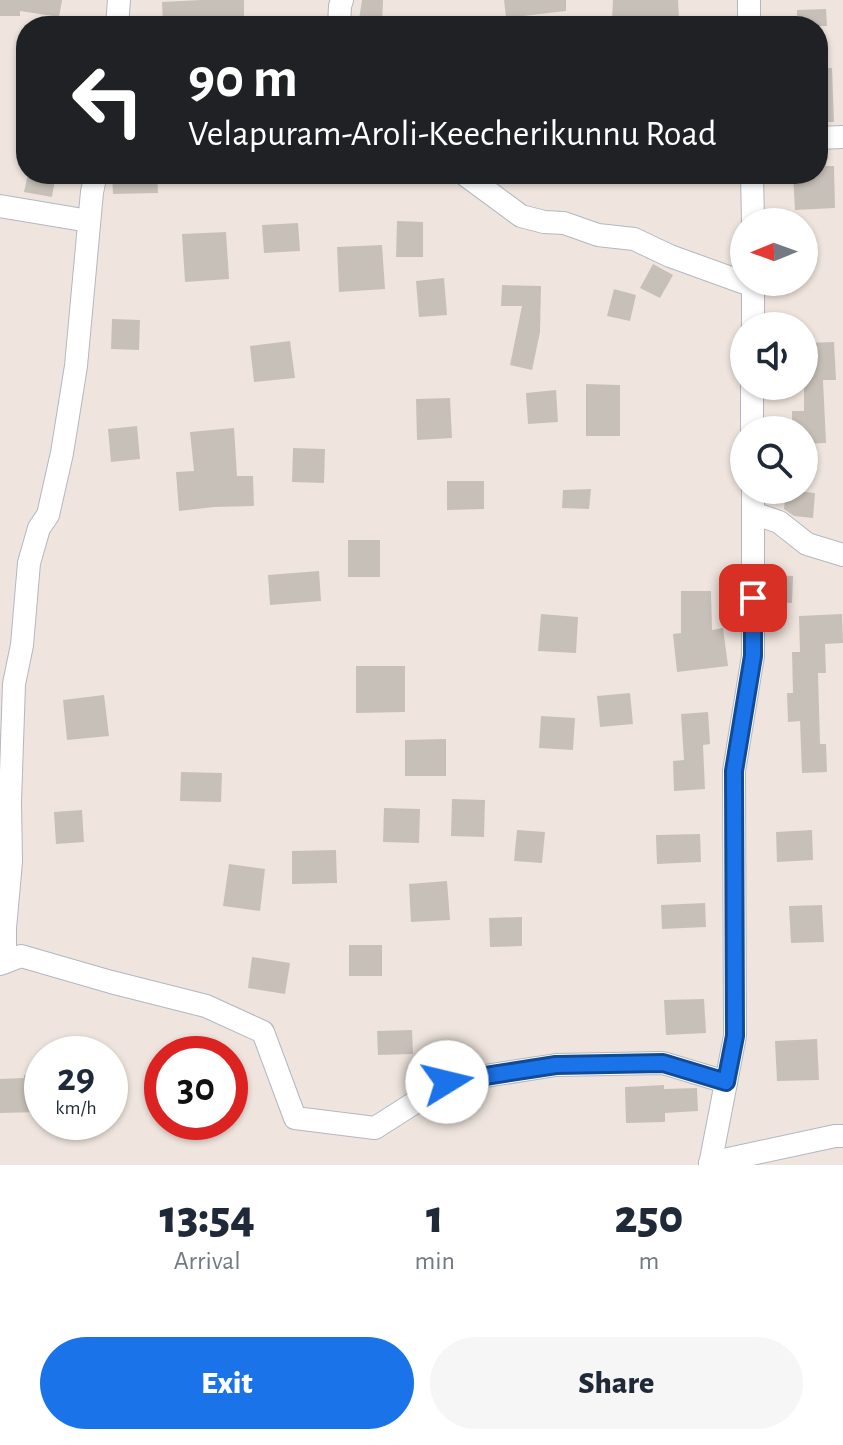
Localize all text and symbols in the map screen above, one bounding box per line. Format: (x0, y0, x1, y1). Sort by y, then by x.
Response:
icon: left (56, 48, 160, 152)
text: 90 m (188, 51, 298, 107)
text: Velapuram-Aroli-Keecherikunnu Road (188, 116, 717, 152)
north arrow (730, 208, 818, 296)
map controls (730, 208, 818, 504)
button: sound (730, 312, 818, 400)
button: search (730, 416, 818, 504)
pin (719, 564, 787, 632)
icon: arrive (731, 576, 775, 620)
speed limit sign: 30 (144, 1036, 248, 1140)
position arrow (405, 1040, 489, 1124)
text: 29 (57, 1058, 95, 1098)
text: km/h (55, 1098, 97, 1118)
text: 13:54 (160, 1194, 255, 1242)
text: 1 (426, 1194, 444, 1242)
text: 250 (615, 1194, 683, 1242)
text: Arrival (174, 1248, 241, 1274)
text: min (415, 1248, 455, 1274)
text: m (639, 1248, 659, 1274)
button: Exit (40, 1337, 414, 1429)
button: Share (430, 1337, 803, 1429)

